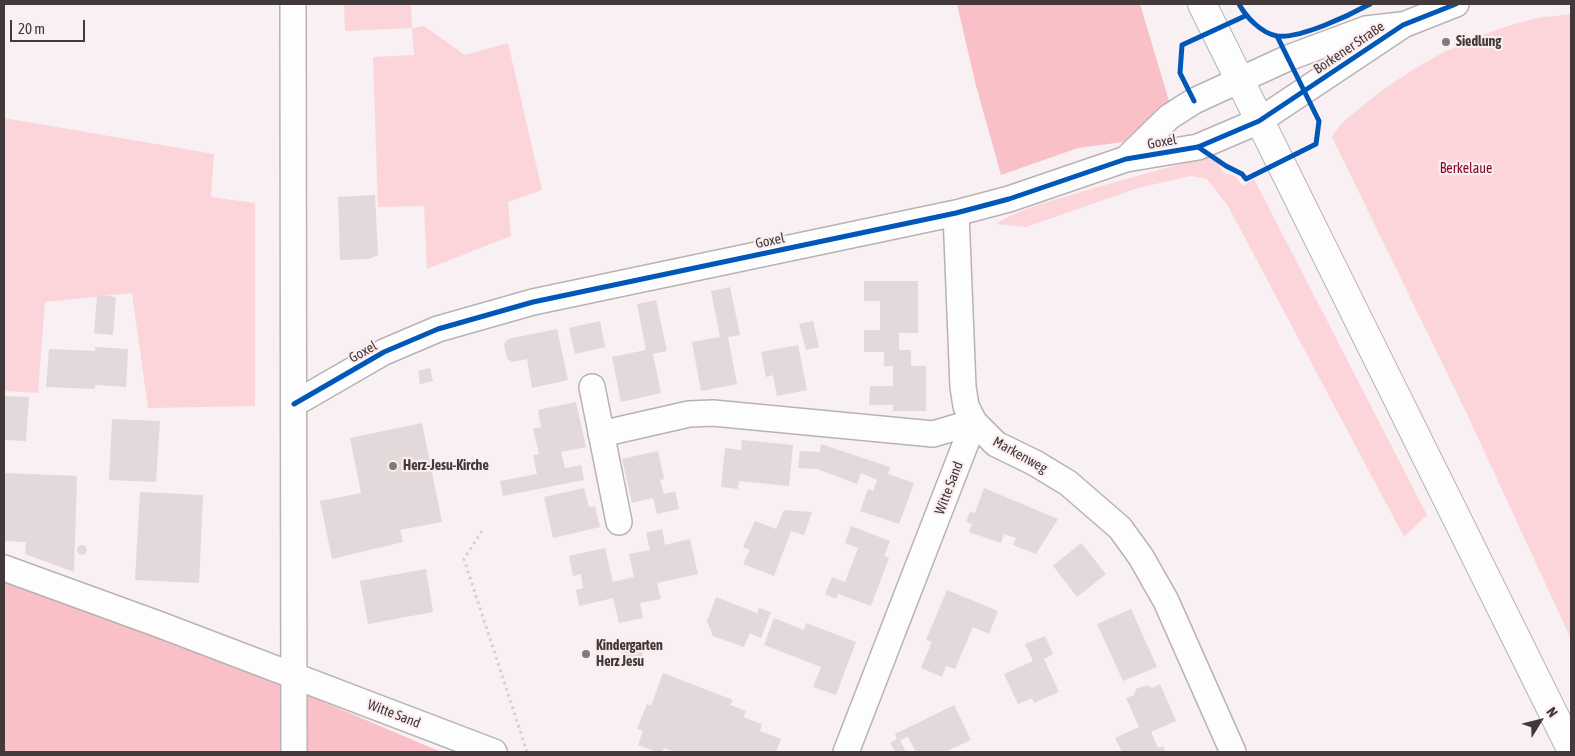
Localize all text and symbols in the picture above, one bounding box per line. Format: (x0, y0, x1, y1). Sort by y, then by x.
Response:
scale bar (12, 10, 88, 42)
street label: Borkener Straße (1310, 18, 1388, 78)
text: 20 m (18, 20, 45, 37)
place label: Siedlung (1456, 34, 1501, 50)
marker: Siedlung (1440, 36, 1452, 48)
street label: Goxel (1146, 131, 1178, 153)
park label: Berkelaue (1440, 161, 1492, 177)
street label: Goxel (754, 230, 786, 252)
street label: Goxel (346, 338, 380, 366)
street label: Markenweg (990, 433, 1050, 477)
place label: Herz-Jesu-Kirche (403, 458, 489, 474)
street label: Witte Sand (931, 459, 967, 517)
marker: Herz-Jesu-Kirche (387, 460, 399, 472)
place label: Kindergarten Herz Jesu (596, 638, 663, 670)
marker: Kindergarten Herz Jesu (580, 648, 592, 660)
street label: Witte Sand (365, 696, 423, 732)
north arrow (1515, 696, 1565, 746)
text: N (1543, 704, 1561, 720)

